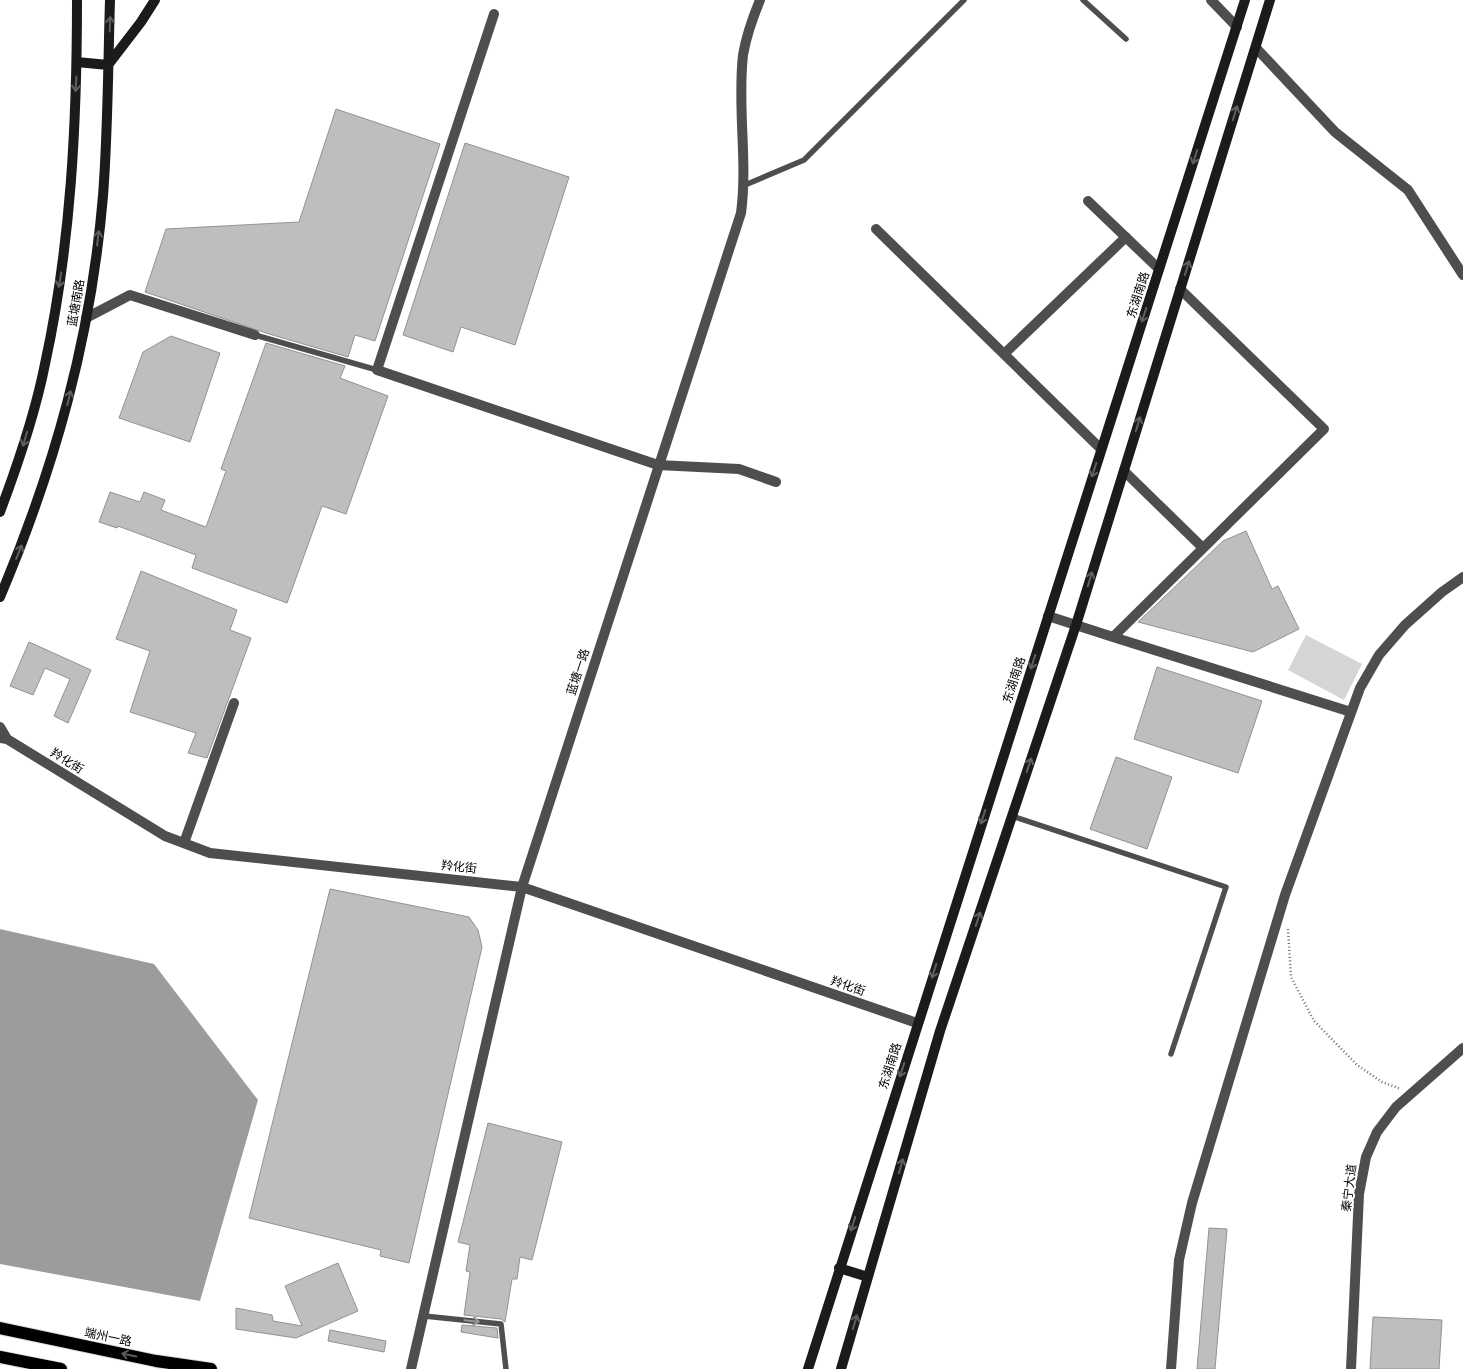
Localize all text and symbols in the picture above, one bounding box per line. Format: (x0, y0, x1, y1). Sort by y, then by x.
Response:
one-way arrow (105, 16, 114, 32)
one-way arrow (71, 75, 80, 91)
one-way arrow (1231, 106, 1241, 122)
one-way arrow (1190, 149, 1199, 164)
one-way arrow (93, 230, 103, 246)
one-way arrow (1182, 261, 1192, 277)
street label: 东湖南路 (1123, 270, 1153, 320)
one-way arrow (55, 272, 65, 288)
street label: 蓝塘南路 (64, 278, 88, 328)
one-way arrow (1139, 307, 1148, 323)
one-way arrow (65, 390, 74, 406)
one-way arrow (1134, 416, 1144, 432)
one-way arrow (19, 430, 29, 446)
one-way arrow (1089, 462, 1099, 478)
one-way arrow (15, 545, 24, 560)
one-way arrow (1086, 571, 1095, 587)
street label: 蓝塘一路 (563, 647, 593, 697)
one-way arrow (1028, 654, 1037, 669)
street label: 东湖南路 (999, 655, 1029, 705)
street label: 羚化街 (47, 745, 87, 777)
one-way arrow (1025, 757, 1034, 773)
one-way arrow (978, 808, 988, 824)
street label: 羚化街 (440, 857, 478, 877)
one-way arrow (974, 911, 983, 927)
one-way arrow (928, 963, 938, 979)
street label: 羚化街 (828, 973, 868, 999)
street label: 东湖南路 (875, 1041, 905, 1091)
one-way arrow (897, 1061, 907, 1077)
one-way arrow (896, 1159, 906, 1175)
street label: 秦宁大道 (1338, 1163, 1360, 1213)
one-way arrow (847, 1216, 857, 1232)
one-way arrow (850, 1315, 860, 1331)
one-way arrow (464, 1316, 480, 1326)
street label: 端州一路 (83, 1324, 133, 1350)
one-way arrow (121, 1350, 137, 1359)

